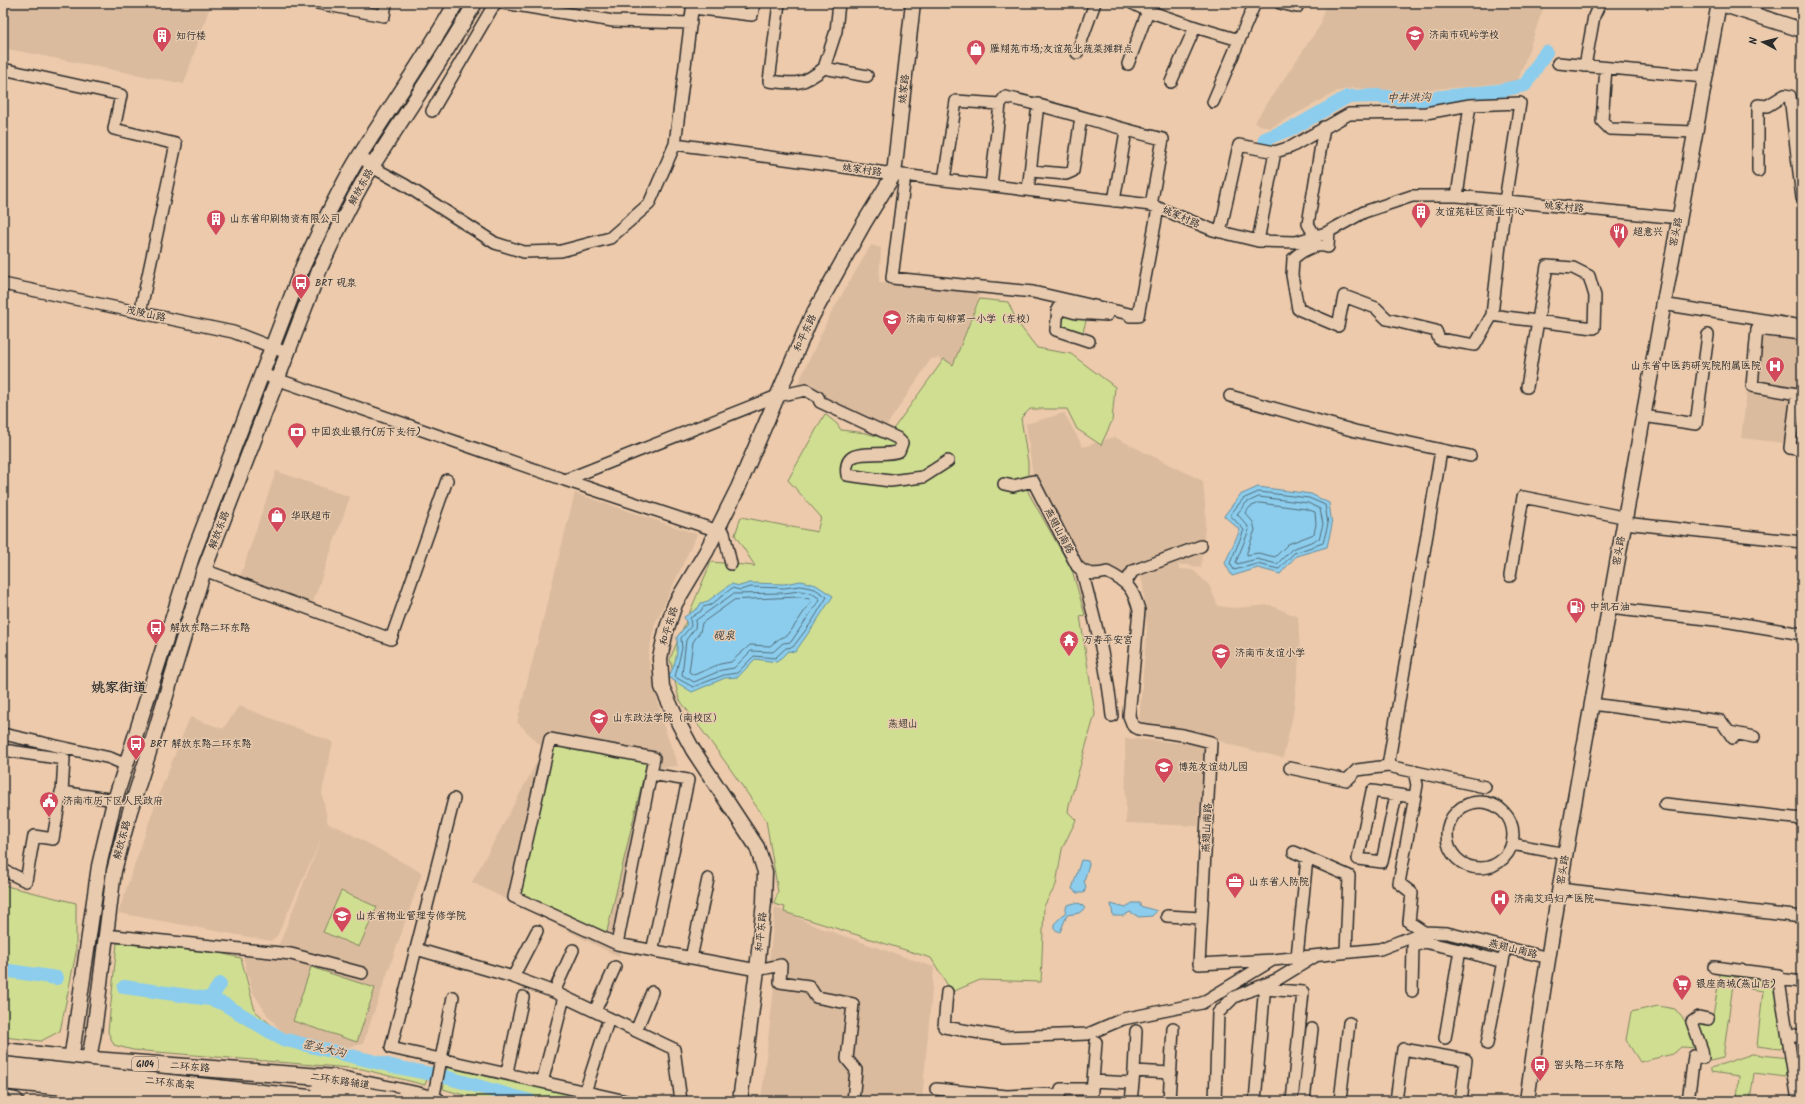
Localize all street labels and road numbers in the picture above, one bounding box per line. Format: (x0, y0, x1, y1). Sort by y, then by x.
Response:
street label: 姚家路 (894, 73, 914, 105)
street label: 姚家村路 (841, 159, 883, 181)
street label: 解放东路 (344, 166, 378, 208)
street label: 姚家村路 (1543, 197, 1585, 217)
street label: 姚家村路 (1159, 202, 1203, 232)
street label: 窑头路 (1665, 216, 1687, 248)
street label: 茂陵山路 (125, 302, 167, 326)
street label: 和平东路 (789, 311, 821, 355)
street label: 燕翅山南路 (1040, 505, 1078, 557)
street label: 解放东路 (204, 508, 234, 552)
street label: 窑头路 (1609, 535, 1629, 567)
street label: 和平东路 (656, 605, 682, 647)
street label: 燕翅山南路 (1198, 803, 1216, 853)
street label: 解放东路 (109, 819, 135, 861)
street label: 窑头路 (1553, 854, 1573, 886)
street label: 和平东路 (751, 911, 771, 953)
street label: 燕翅山南路 (1487, 935, 1539, 963)
road number: G104 (132, 1057, 158, 1071)
street label: 二环东路 (169, 1058, 211, 1076)
street label: 二环东路辅道 (309, 1068, 371, 1094)
street label: 二环东高架 (144, 1072, 196, 1094)

